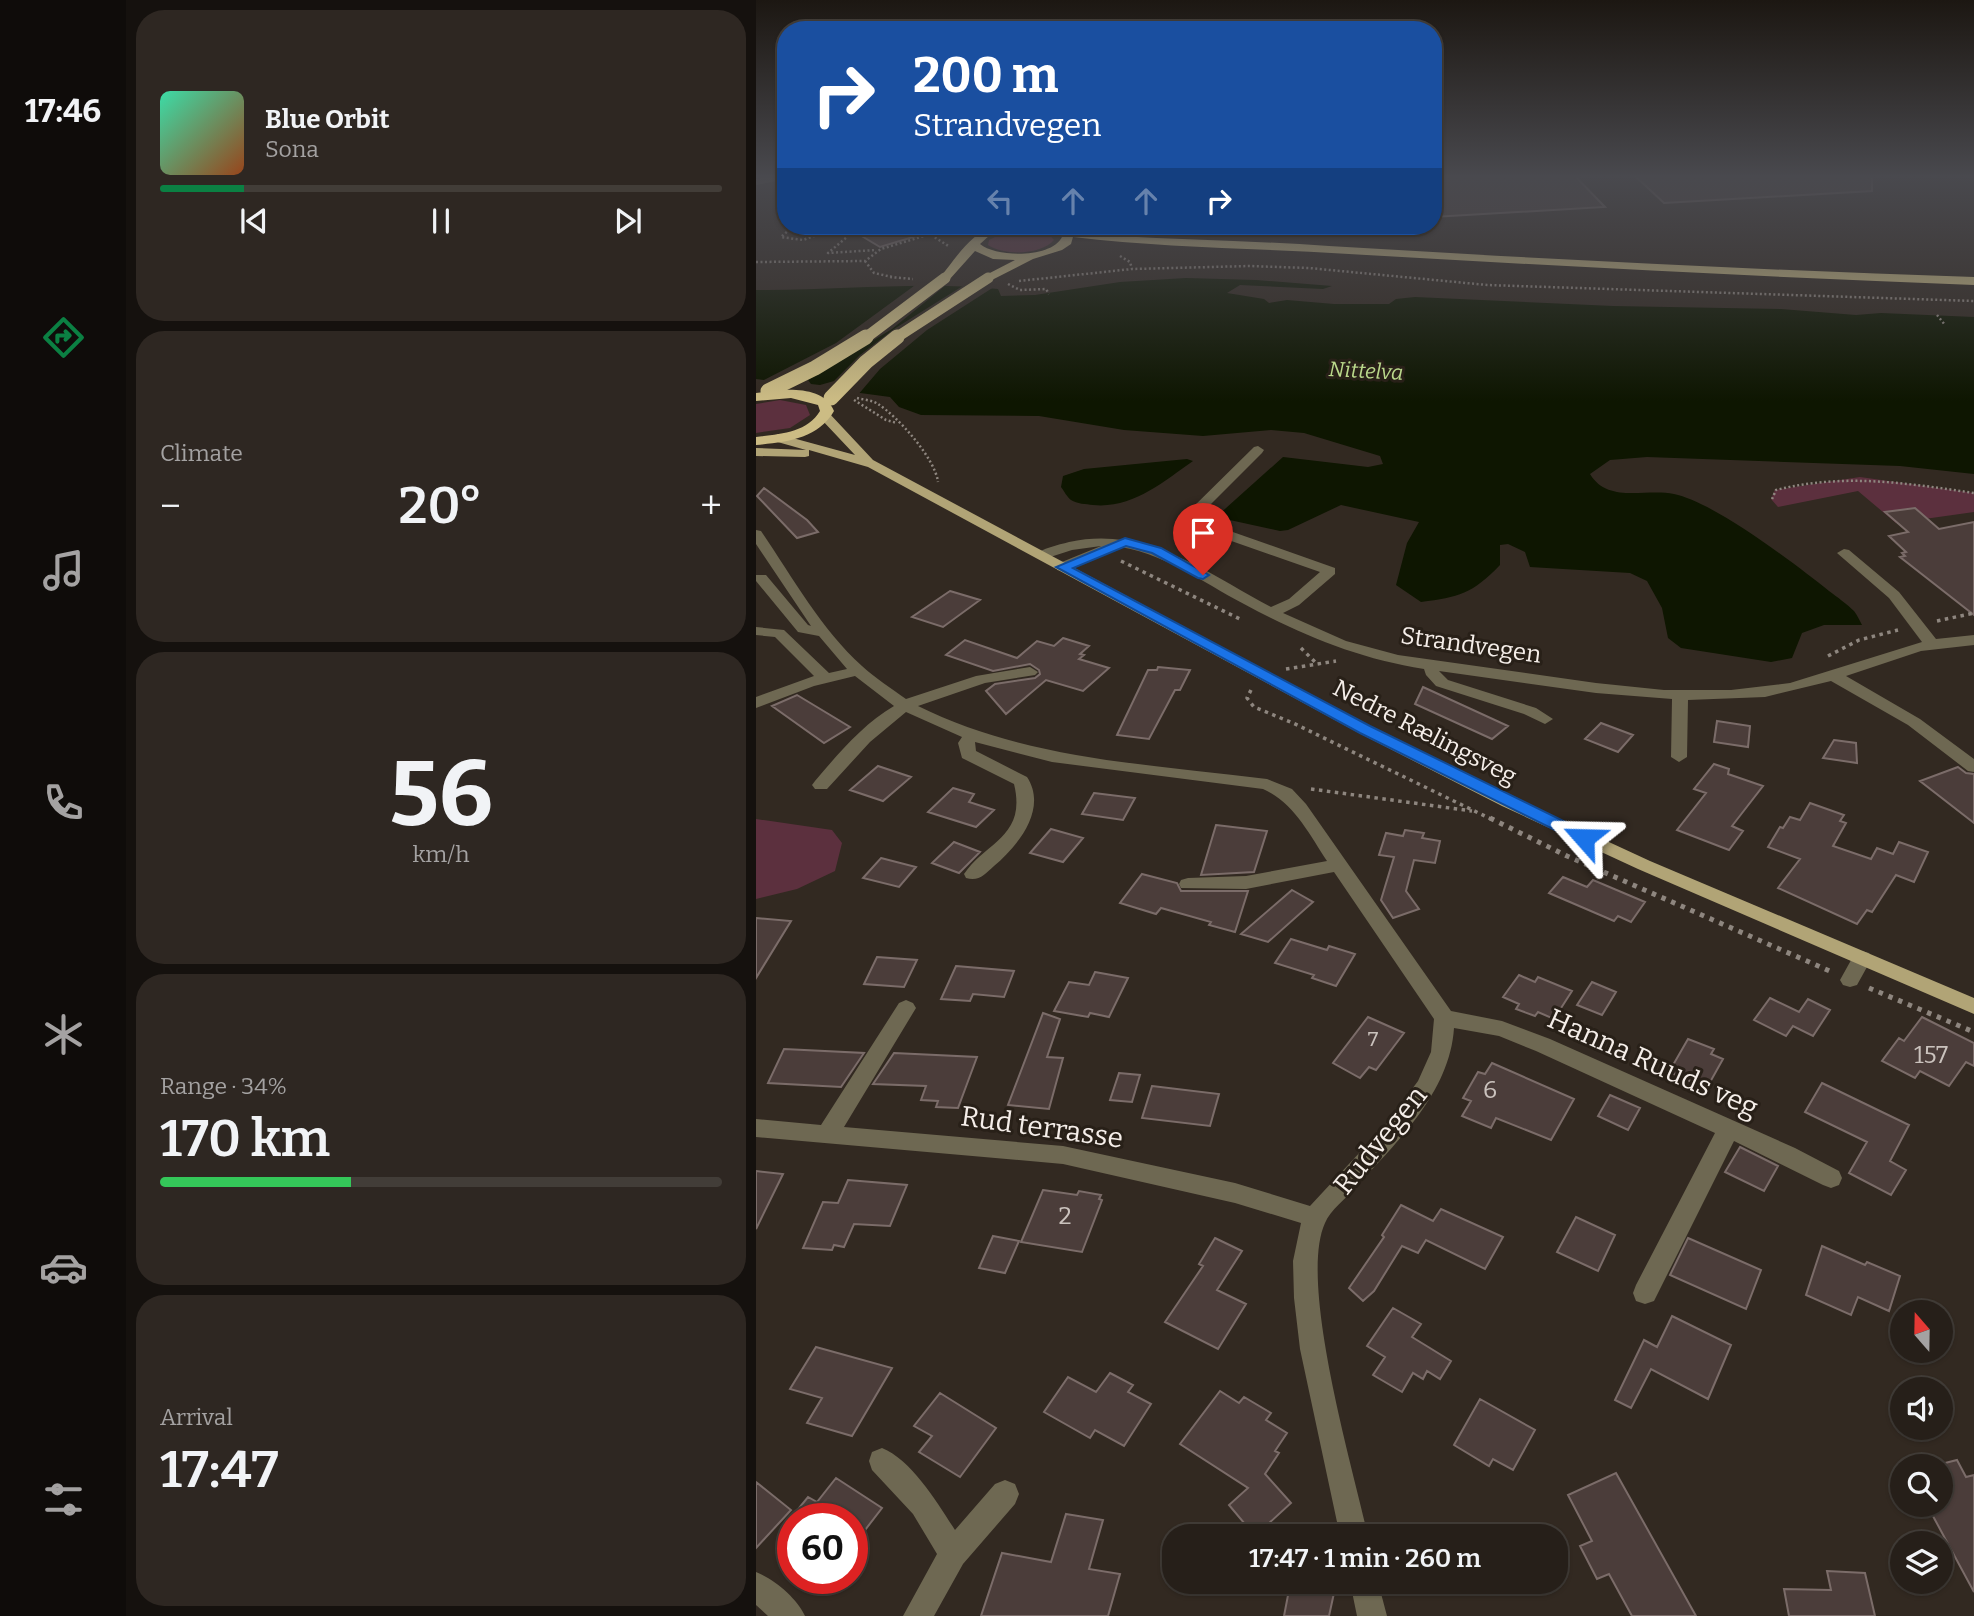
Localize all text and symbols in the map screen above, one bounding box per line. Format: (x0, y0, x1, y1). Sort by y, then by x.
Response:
text: 200 m (913, 46, 1058, 105)
icon: right (798, 49, 889, 140)
text: 17:46 (25, 92, 101, 130)
text: Blue Orbit (265, 104, 389, 135)
text: Strandvegen (913, 106, 1102, 144)
text: Sona (265, 135, 319, 163)
icon: left (981, 182, 1019, 220)
icon: ahead (1054, 182, 1092, 220)
icon: ahead (1127, 182, 1165, 220)
icon: right (1200, 182, 1238, 220)
icon: previous (235, 202, 273, 240)
icon: pause (422, 202, 460, 240)
icon: next (609, 202, 647, 240)
icon: directions (39, 313, 88, 362)
water label: Nittelva (1328, 356, 1404, 386)
text: Climate (160, 439, 243, 467)
text: 20° (398, 474, 483, 537)
text: − (160, 483, 181, 529)
text: + (700, 483, 722, 529)
pin (1173, 503, 1233, 575)
icon: arrive (1184, 514, 1222, 552)
icon: music (39, 546, 88, 595)
street label: Strandvegen (1399, 621, 1543, 669)
street label: Nedre Rælingsveg (1328, 674, 1522, 790)
text: 56 (389, 740, 493, 849)
icon: phone (39, 778, 88, 827)
position arrow (1547, 801, 1621, 875)
text: km/h (413, 840, 469, 868)
street label: Hanna Ruuds veg (1543, 1002, 1763, 1124)
icon: climate (39, 1010, 88, 1059)
house number: 7 (1368, 1026, 1379, 1052)
house number: 157 (1914, 1041, 1948, 1069)
text: Range · 34% (160, 1072, 287, 1100)
house number: 6 (1483, 1076, 1497, 1104)
street label: Rudvegen (1326, 1079, 1434, 1201)
street label: Rud terrasse (959, 1099, 1125, 1155)
text: 170 km (160, 1107, 330, 1170)
house number: 2 (1058, 1202, 1072, 1230)
icon: car (39, 1243, 88, 1292)
north arrow (1890, 1300, 1953, 1363)
map controls (1890, 1300, 1953, 1594)
button: sound (1890, 1377, 1953, 1440)
text: Arrival (160, 1403, 233, 1431)
text: 17:47 (160, 1438, 279, 1501)
button: search (1890, 1454, 1953, 1517)
icon: filters (39, 1475, 88, 1524)
speed limit sign: 60 (777, 1503, 868, 1594)
button: layers (1890, 1531, 1953, 1594)
text: 17:47 · 1 min · 260 m (1249, 1543, 1481, 1574)

